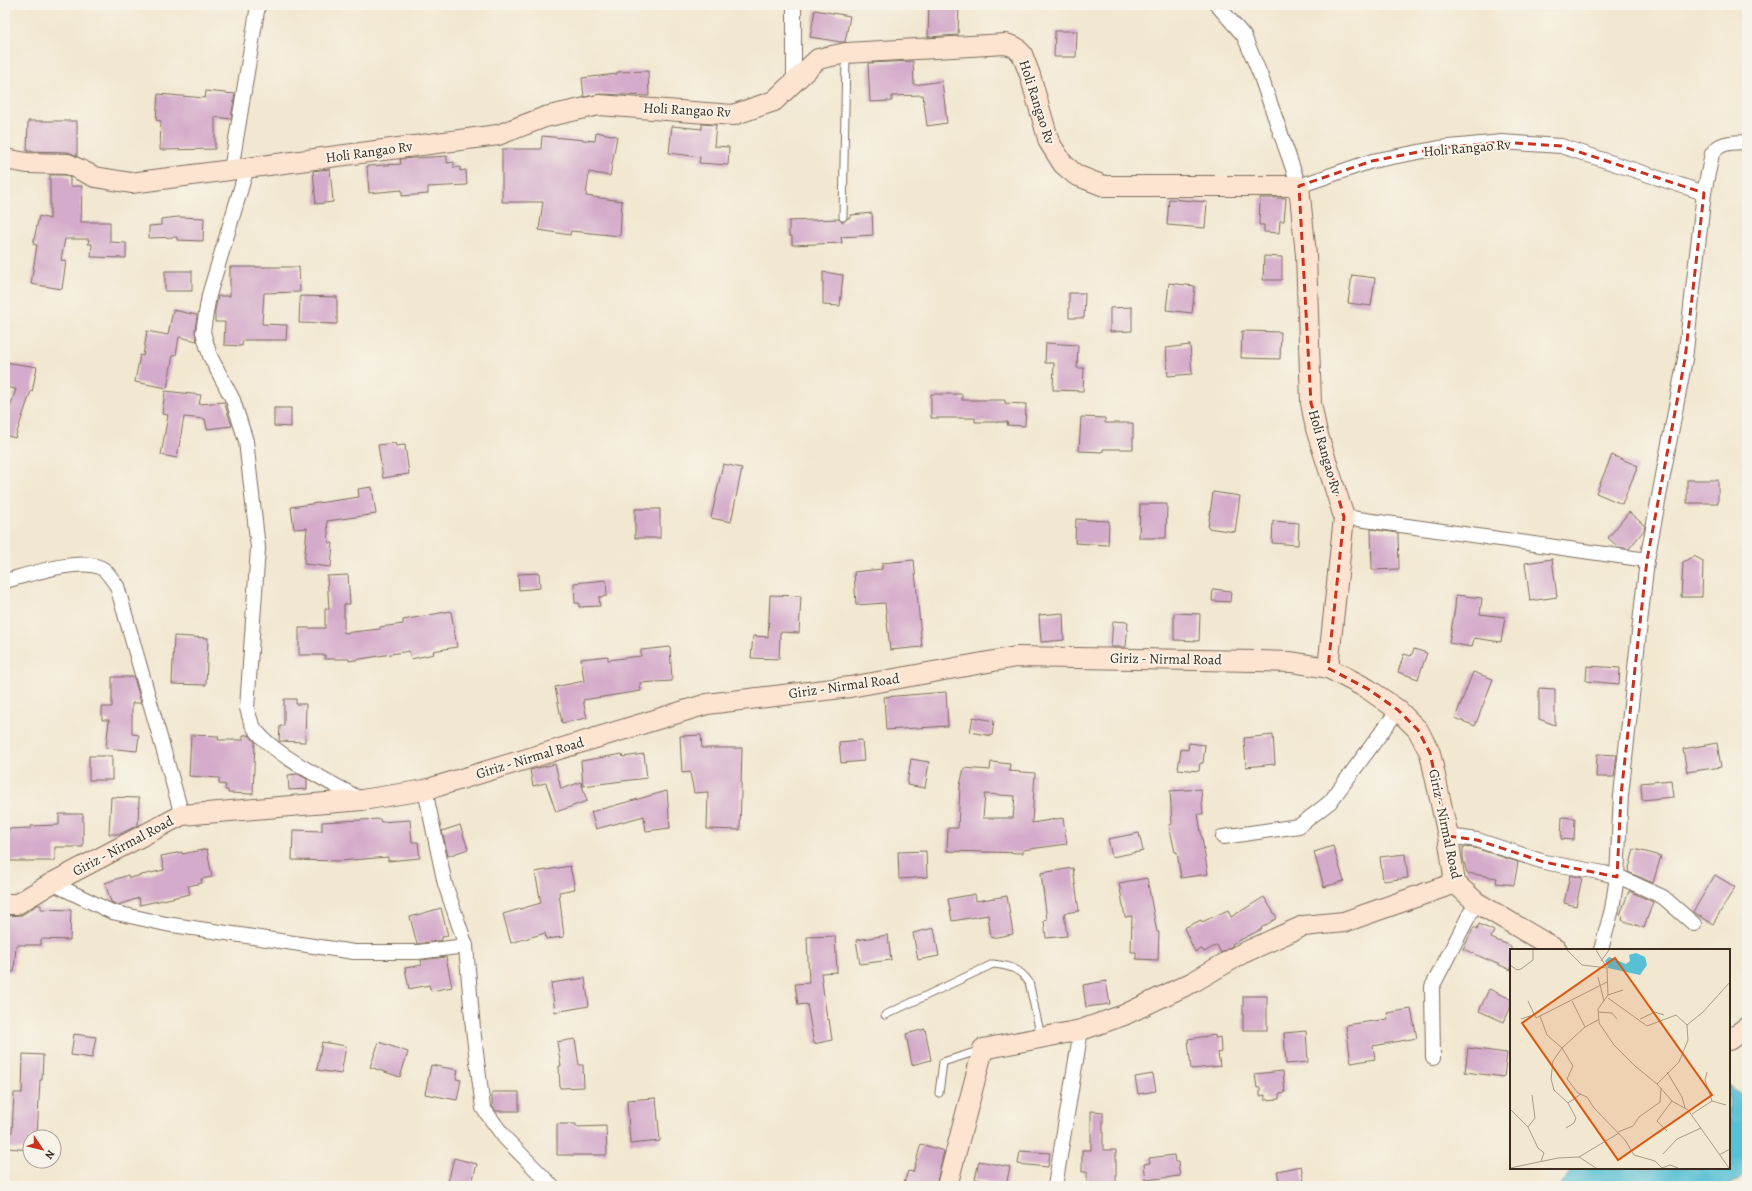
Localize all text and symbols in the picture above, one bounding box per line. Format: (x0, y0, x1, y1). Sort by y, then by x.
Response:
street label: Holi Rangao Rv (1014, 57, 1060, 147)
street label: Holi Rangao Rv (643, 98, 732, 122)
street label: Holi Rangao Rv (1423, 135, 1512, 161)
street label: Holi Rangao Rv (324, 136, 414, 167)
street label: Holi Rangao Rv (1304, 407, 1346, 497)
street label: Giriz - Nirmal Road (1110, 649, 1223, 669)
street label: Giriz - Nirmal Road (787, 669, 901, 703)
street label: Giriz - Nirmal Road (474, 732, 587, 783)
street label: Giriz - Nirmal Road (1424, 767, 1466, 881)
street label: Giriz - Nirmal Road (69, 811, 177, 881)
inset map (1510, 949, 1730, 1169)
north arrow (22, 1129, 62, 1169)
text: N (41, 1147, 58, 1162)

